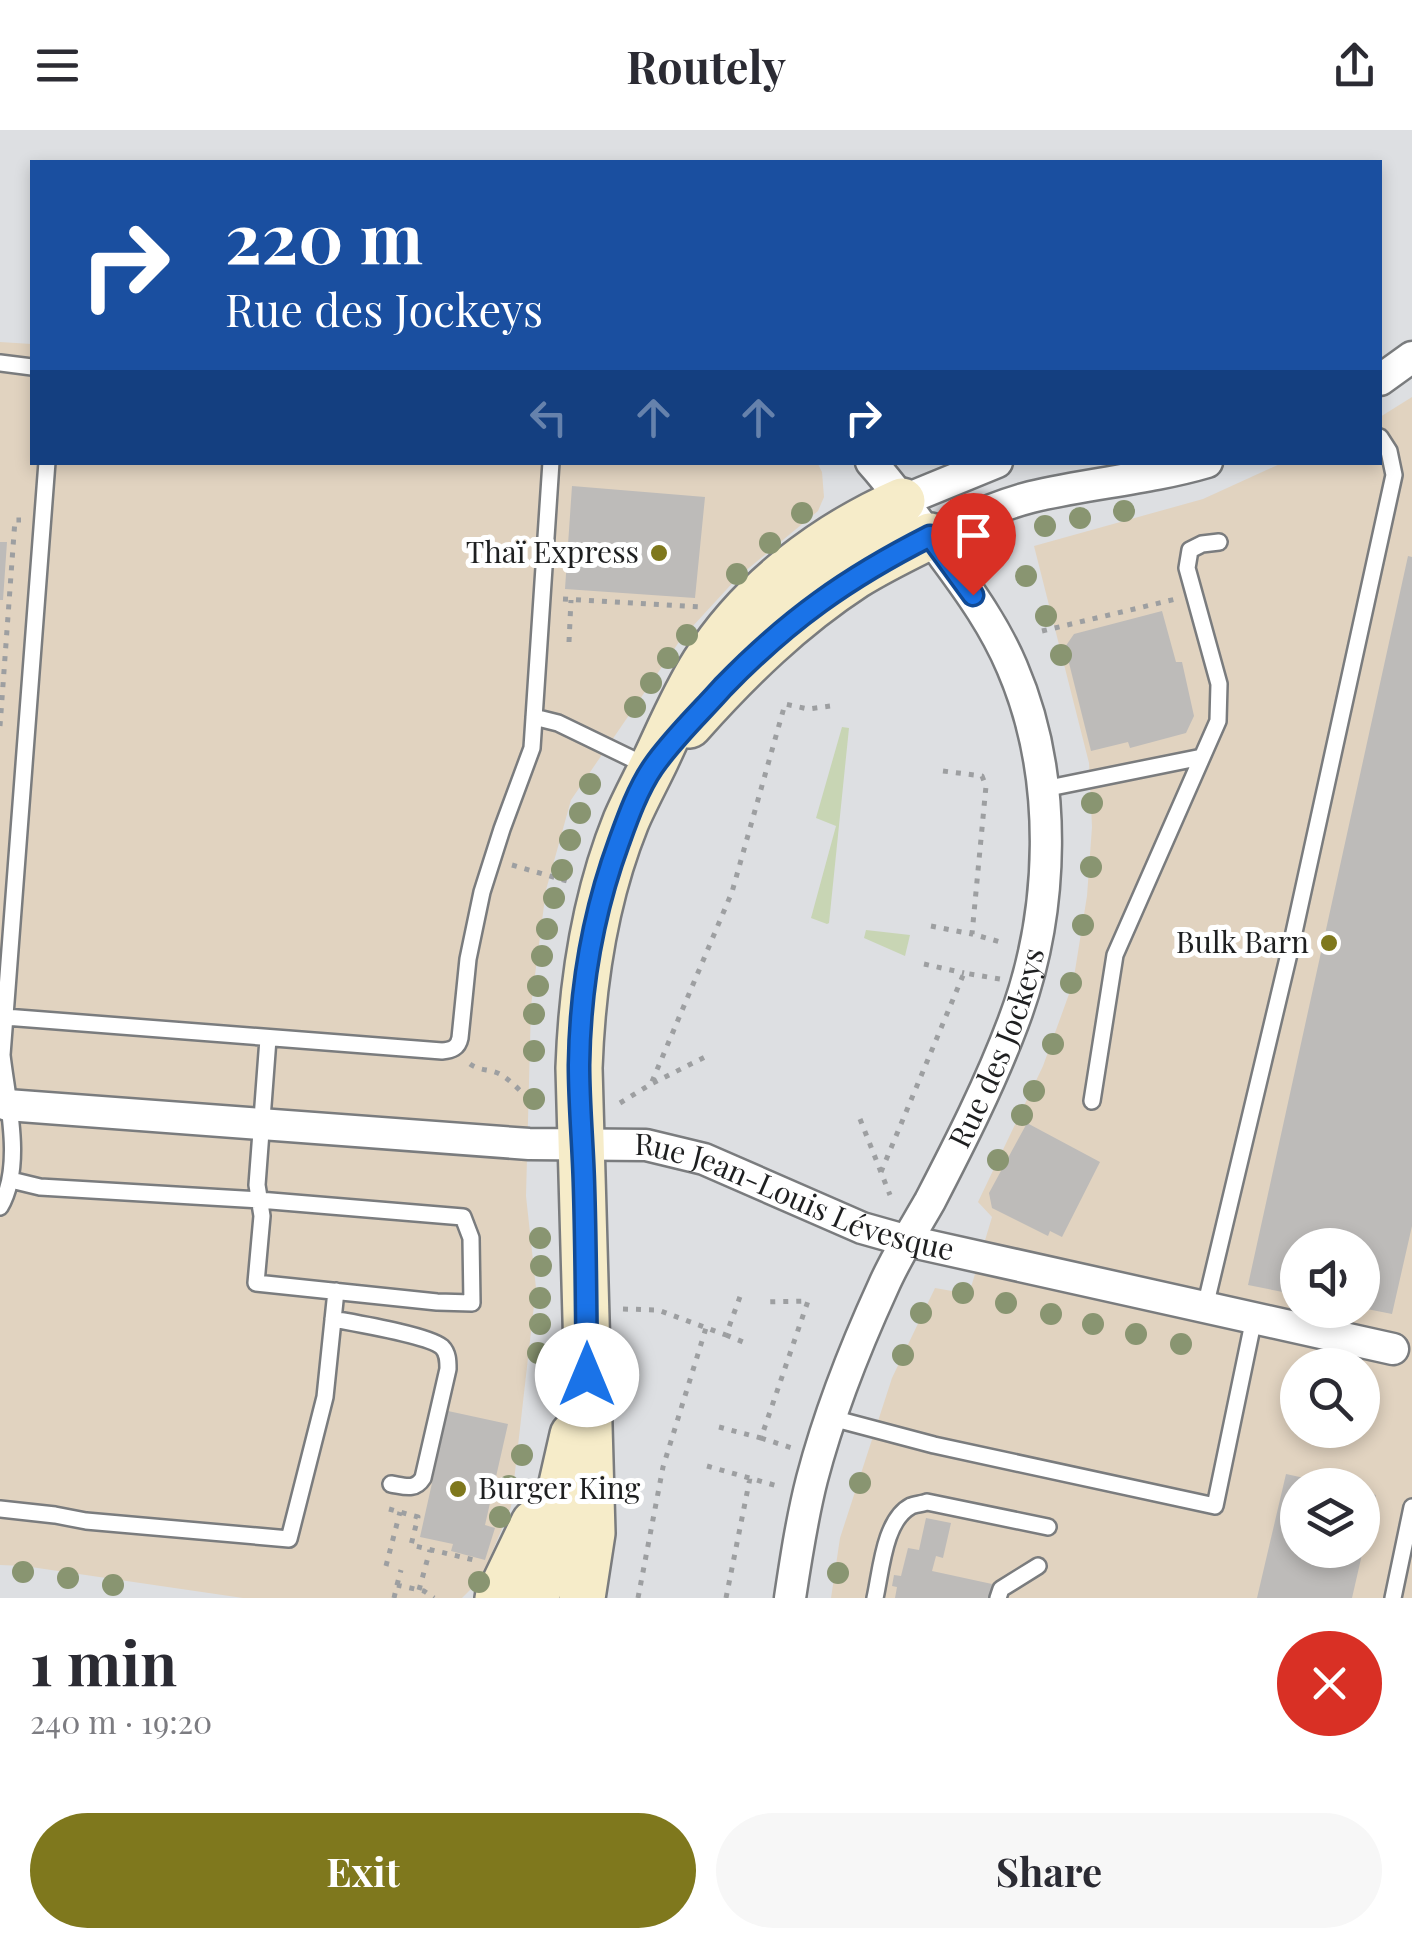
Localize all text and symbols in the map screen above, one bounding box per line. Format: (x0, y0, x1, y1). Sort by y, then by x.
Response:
text: Routely (626, 35, 786, 95)
icon: menu (30, 38, 85, 93)
icon: share (1327, 38, 1382, 93)
text: 220 m (225, 188, 423, 282)
icon: right (60, 200, 190, 330)
text: Rue des Jockeys (225, 278, 543, 338)
icon: left (521, 390, 576, 445)
icon: ahead (626, 390, 681, 445)
icon: ahead (731, 390, 786, 445)
icon: right (836, 390, 891, 445)
pin (931, 493, 1016, 596)
icon: arrive (946, 508, 1001, 563)
place label: Thaï Express (466, 531, 639, 571)
marker: Thaï Express (648, 542, 670, 564)
place label: Bulk Barn (1176, 921, 1309, 961)
marker: Bulk Barn (1318, 932, 1340, 954)
street label: Rue des Jockeys (938, 944, 1052, 1154)
street label: Rue Jean-Louis Lévesque (634, 1123, 958, 1269)
map controls (1280, 1228, 1380, 1568)
button: sound (1280, 1228, 1380, 1328)
position arrow (535, 1323, 639, 1427)
button: search (1280, 1348, 1380, 1448)
place label: Burger King (478, 1467, 640, 1507)
button: layers (1280, 1468, 1380, 1568)
marker: Burger King (447, 1478, 469, 1500)
text: 1 min (30, 1621, 177, 1701)
button: close (1277, 1631, 1382, 1736)
text: 240 m · 19:20 (30, 1699, 212, 1742)
button: Exit (30, 1813, 696, 1928)
button: Share (716, 1813, 1382, 1928)

